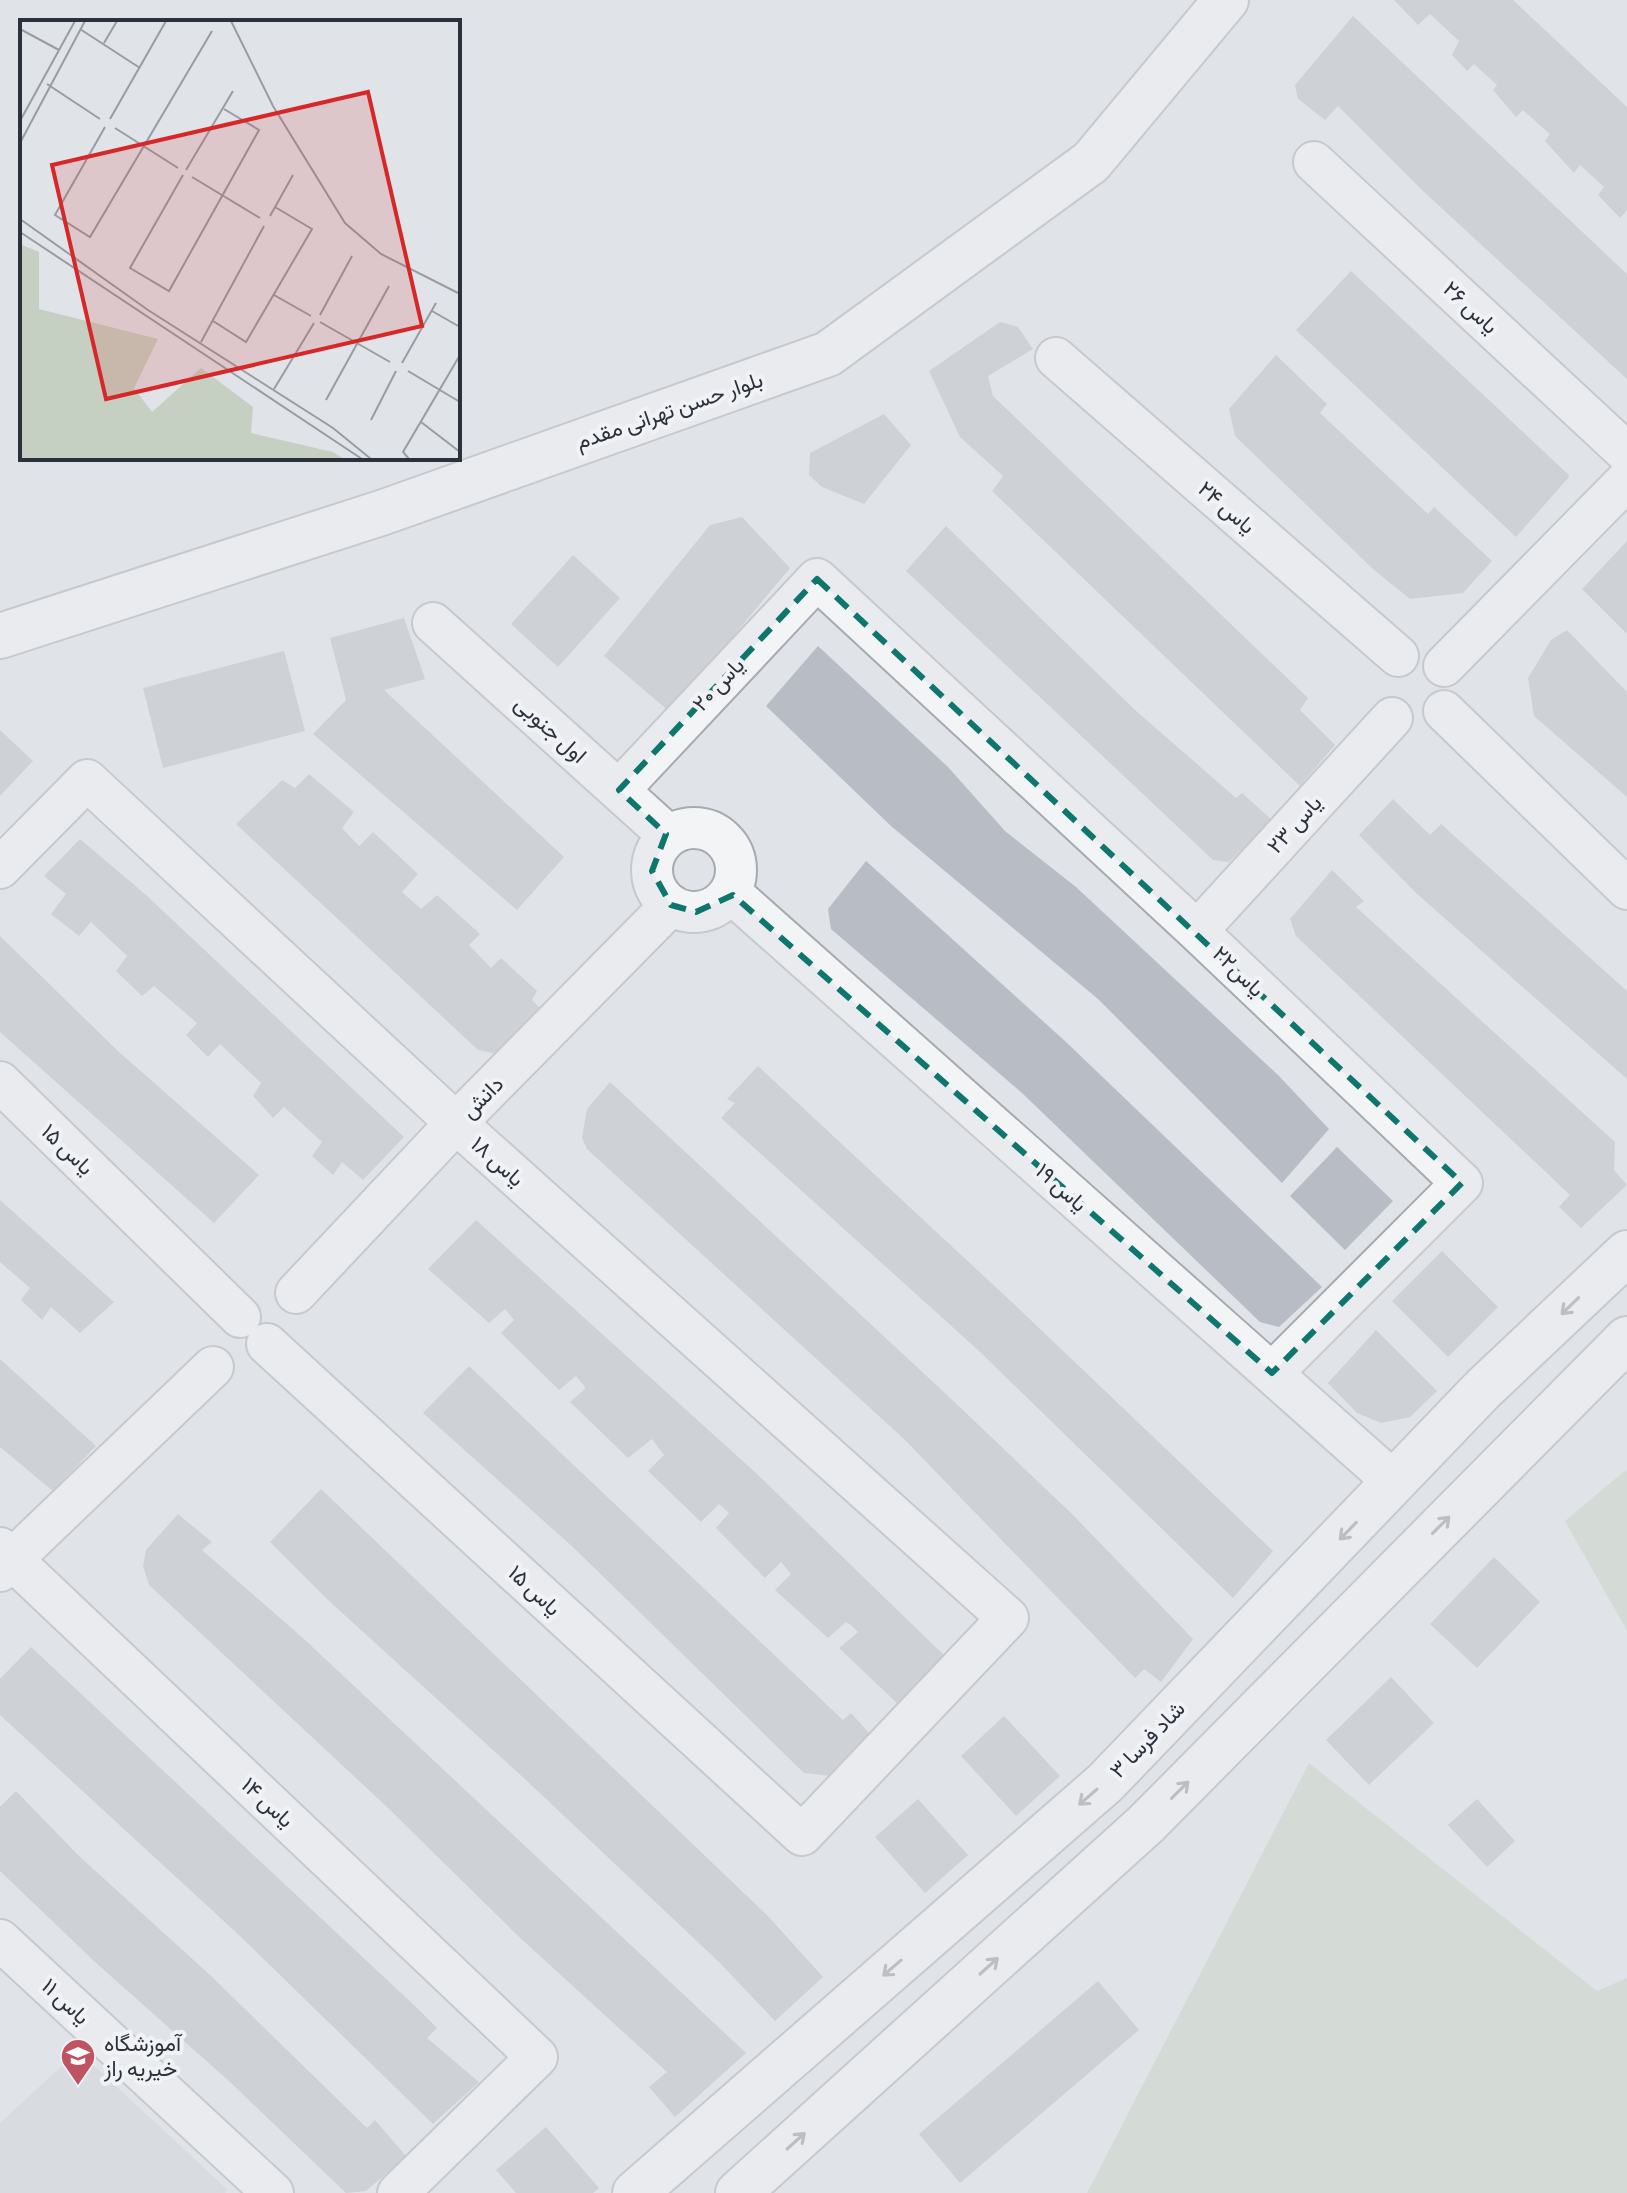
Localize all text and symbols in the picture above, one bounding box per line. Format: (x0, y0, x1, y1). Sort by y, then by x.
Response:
inset map (20, 20, 460, 460)
street label: یاس ۲۶ (1437, 274, 1505, 340)
street label: بلوار حسن تهرانی مقدم (571, 364, 767, 456)
street label: یاس ۲۴ (1192, 474, 1262, 540)
street label: یاس ۲۰ (685, 650, 751, 718)
street label: اول جنوبی (508, 688, 594, 770)
street label: یاس ۲۳ (1260, 788, 1328, 860)
street label: یاس۲۲ (1206, 939, 1272, 1003)
street label: دانش (454, 1069, 510, 1125)
street label: یاس ۱۵ (35, 1117, 101, 1181)
street label: یاس ۱۸ (465, 1129, 531, 1193)
street label: یاس ۱۹ (1030, 1156, 1094, 1218)
one-way arrow (1561, 1297, 1581, 1315)
one-way arrow (1432, 1515, 1451, 1535)
one-way arrow (1339, 1520, 1357, 1540)
street label: یاس ۱۵ (502, 1558, 568, 1622)
street label: شاد فرسا ۳ (1103, 1694, 1191, 1784)
street label: یاس ۱۴ (235, 1770, 301, 1834)
one-way arrow (1170, 1781, 1189, 1800)
one-way arrow (1079, 1788, 1099, 1806)
one-way arrow (979, 1958, 999, 1976)
one-way arrow (883, 1959, 903, 1977)
street label: یاس ۱۱ (35, 1971, 97, 2031)
place label: آموزشگاه خیریه راز (103, 2028, 183, 2083)
school or university icon: آموزشگاه خیریه راز (59, 2037, 97, 2087)
one-way arrow (786, 2132, 806, 2150)

